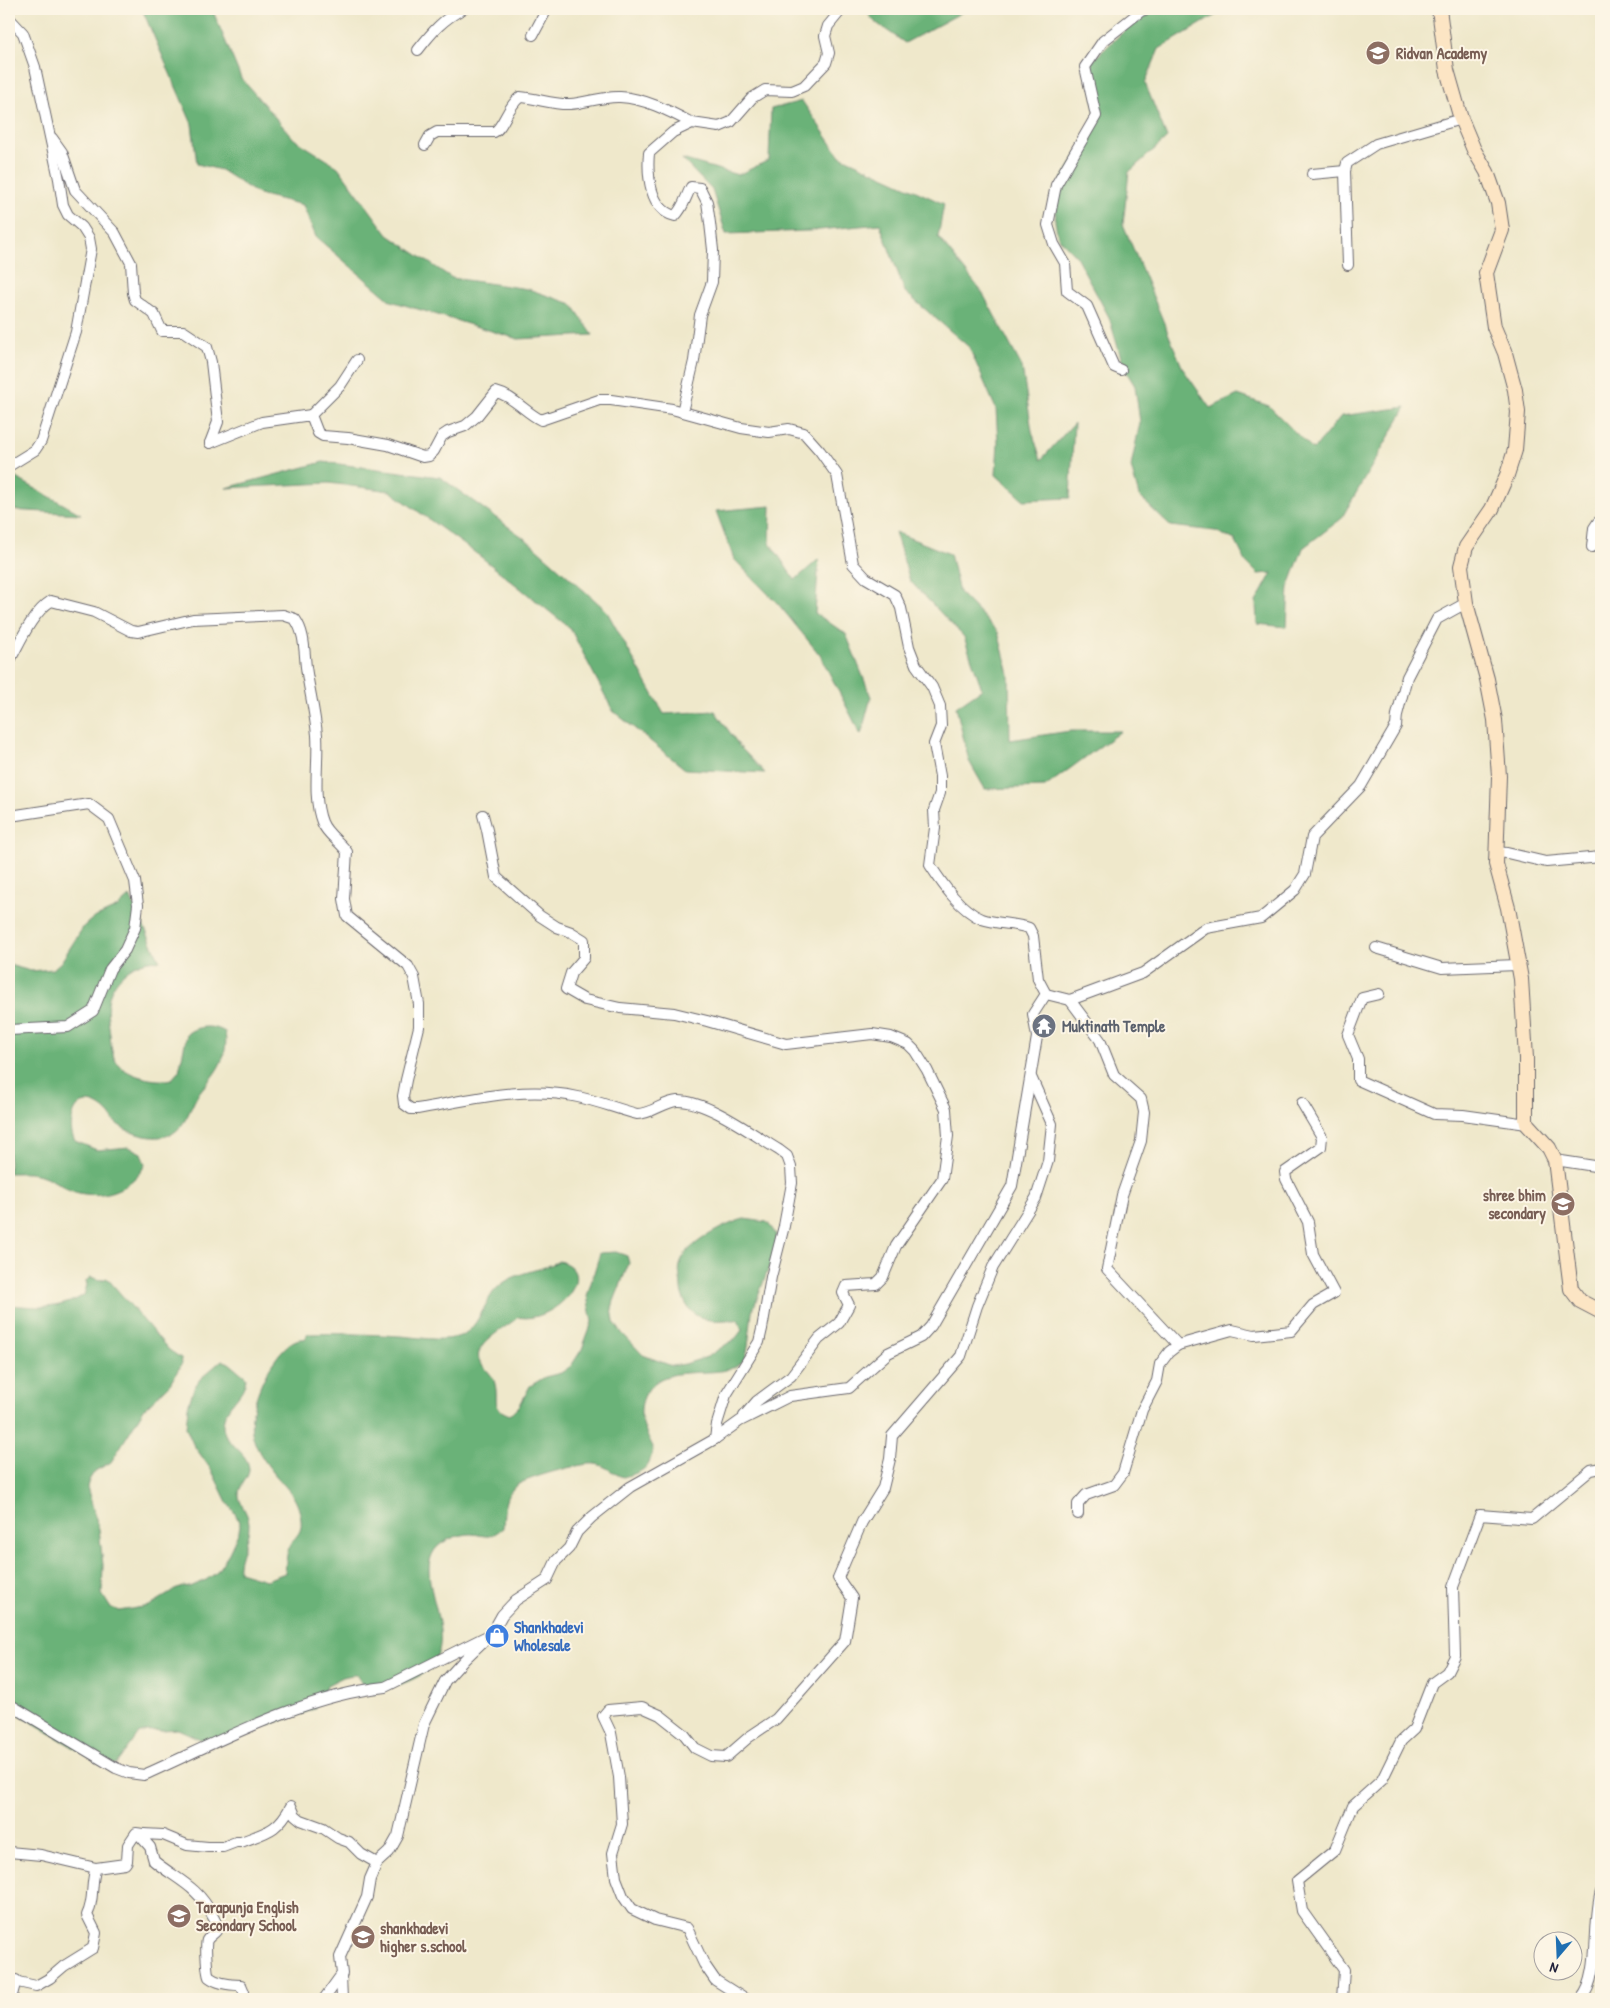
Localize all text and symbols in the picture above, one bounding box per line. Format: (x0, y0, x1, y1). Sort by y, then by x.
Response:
school or university icon: Ridvan Academy (1365, 40, 1391, 66)
place label: Ridvan Academy (1396, 42, 1487, 65)
temple icon: Muktinath Temple (1031, 1013, 1057, 1039)
place label: Muktinath Temple (1062, 1015, 1166, 1038)
place label: shree bhim secondary (1483, 1184, 1546, 1225)
school or university icon: shree bhim secondary (1550, 1191, 1576, 1217)
place label: Shankhadevi Wholesale (514, 1616, 584, 1656)
shop icon: Shankhadevi Wholesale (484, 1623, 510, 1649)
place label: Tarapunja English Secondary School (195, 1896, 299, 1937)
school or university icon: Tarapunja English Secondary School (166, 1903, 192, 1929)
place label: shankhadevi higher s.school (380, 1917, 467, 1958)
school or university icon: shankhadevi higher s.school (350, 1924, 376, 1950)
north arrow (1532, 1930, 1582, 1980)
text: N (1546, 1958, 1560, 1979)

